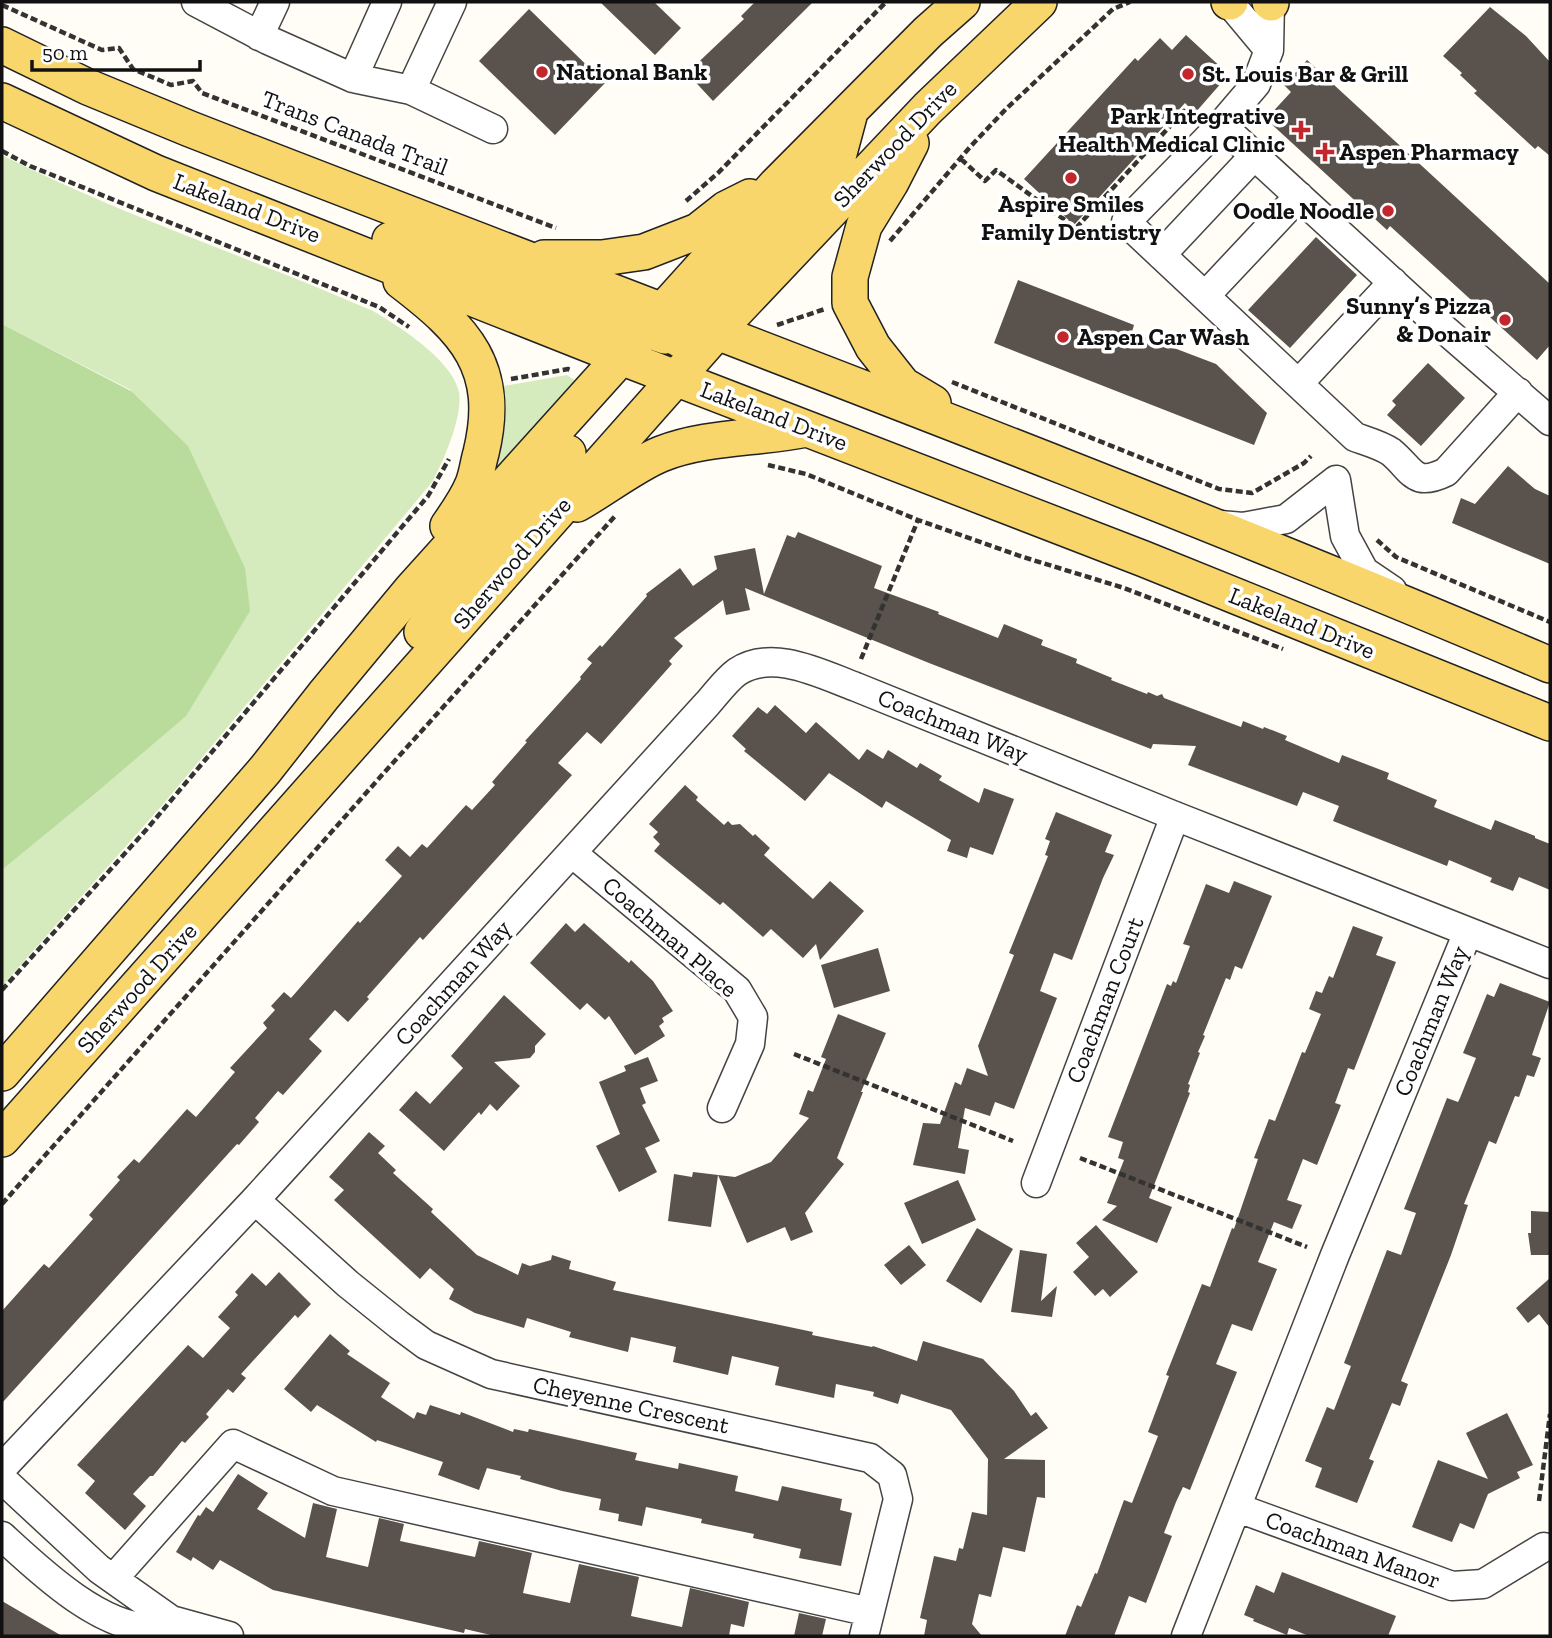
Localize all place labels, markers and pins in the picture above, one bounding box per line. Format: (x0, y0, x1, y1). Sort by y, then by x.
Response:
place label: National Bank (556, 57, 707, 86)
place label: St. Louis Bar & Grill (1202, 59, 1409, 88)
marker: National Bank (534, 64, 550, 80)
marker: St. Louis Bar & Grill (1180, 66, 1196, 82)
place label: Park Integrative Health Medical Clinic (1058, 101, 1285, 158)
marker: Park Integrative Health Medical Clinic (1291, 120, 1311, 140)
place label: Aspen Pharmacy (1339, 137, 1519, 166)
marker: Aspen Pharmacy (1317, 144, 1333, 160)
marker: Aspire Smiles Family Dentistry (1063, 170, 1079, 186)
place label: Aspire Smiles Family Dentistry (981, 189, 1161, 246)
place label: Oodle Noodle (1233, 196, 1374, 225)
marker: Oodle Noodle (1380, 203, 1396, 219)
place label: Sunny’s Pizza & Donair (1346, 291, 1491, 348)
marker: Sunny’s Pizza & Donair (1497, 312, 1513, 328)
place label: Aspen Car Wash (1077, 322, 1250, 351)
marker: Aspen Car Wash (1055, 329, 1071, 345)

